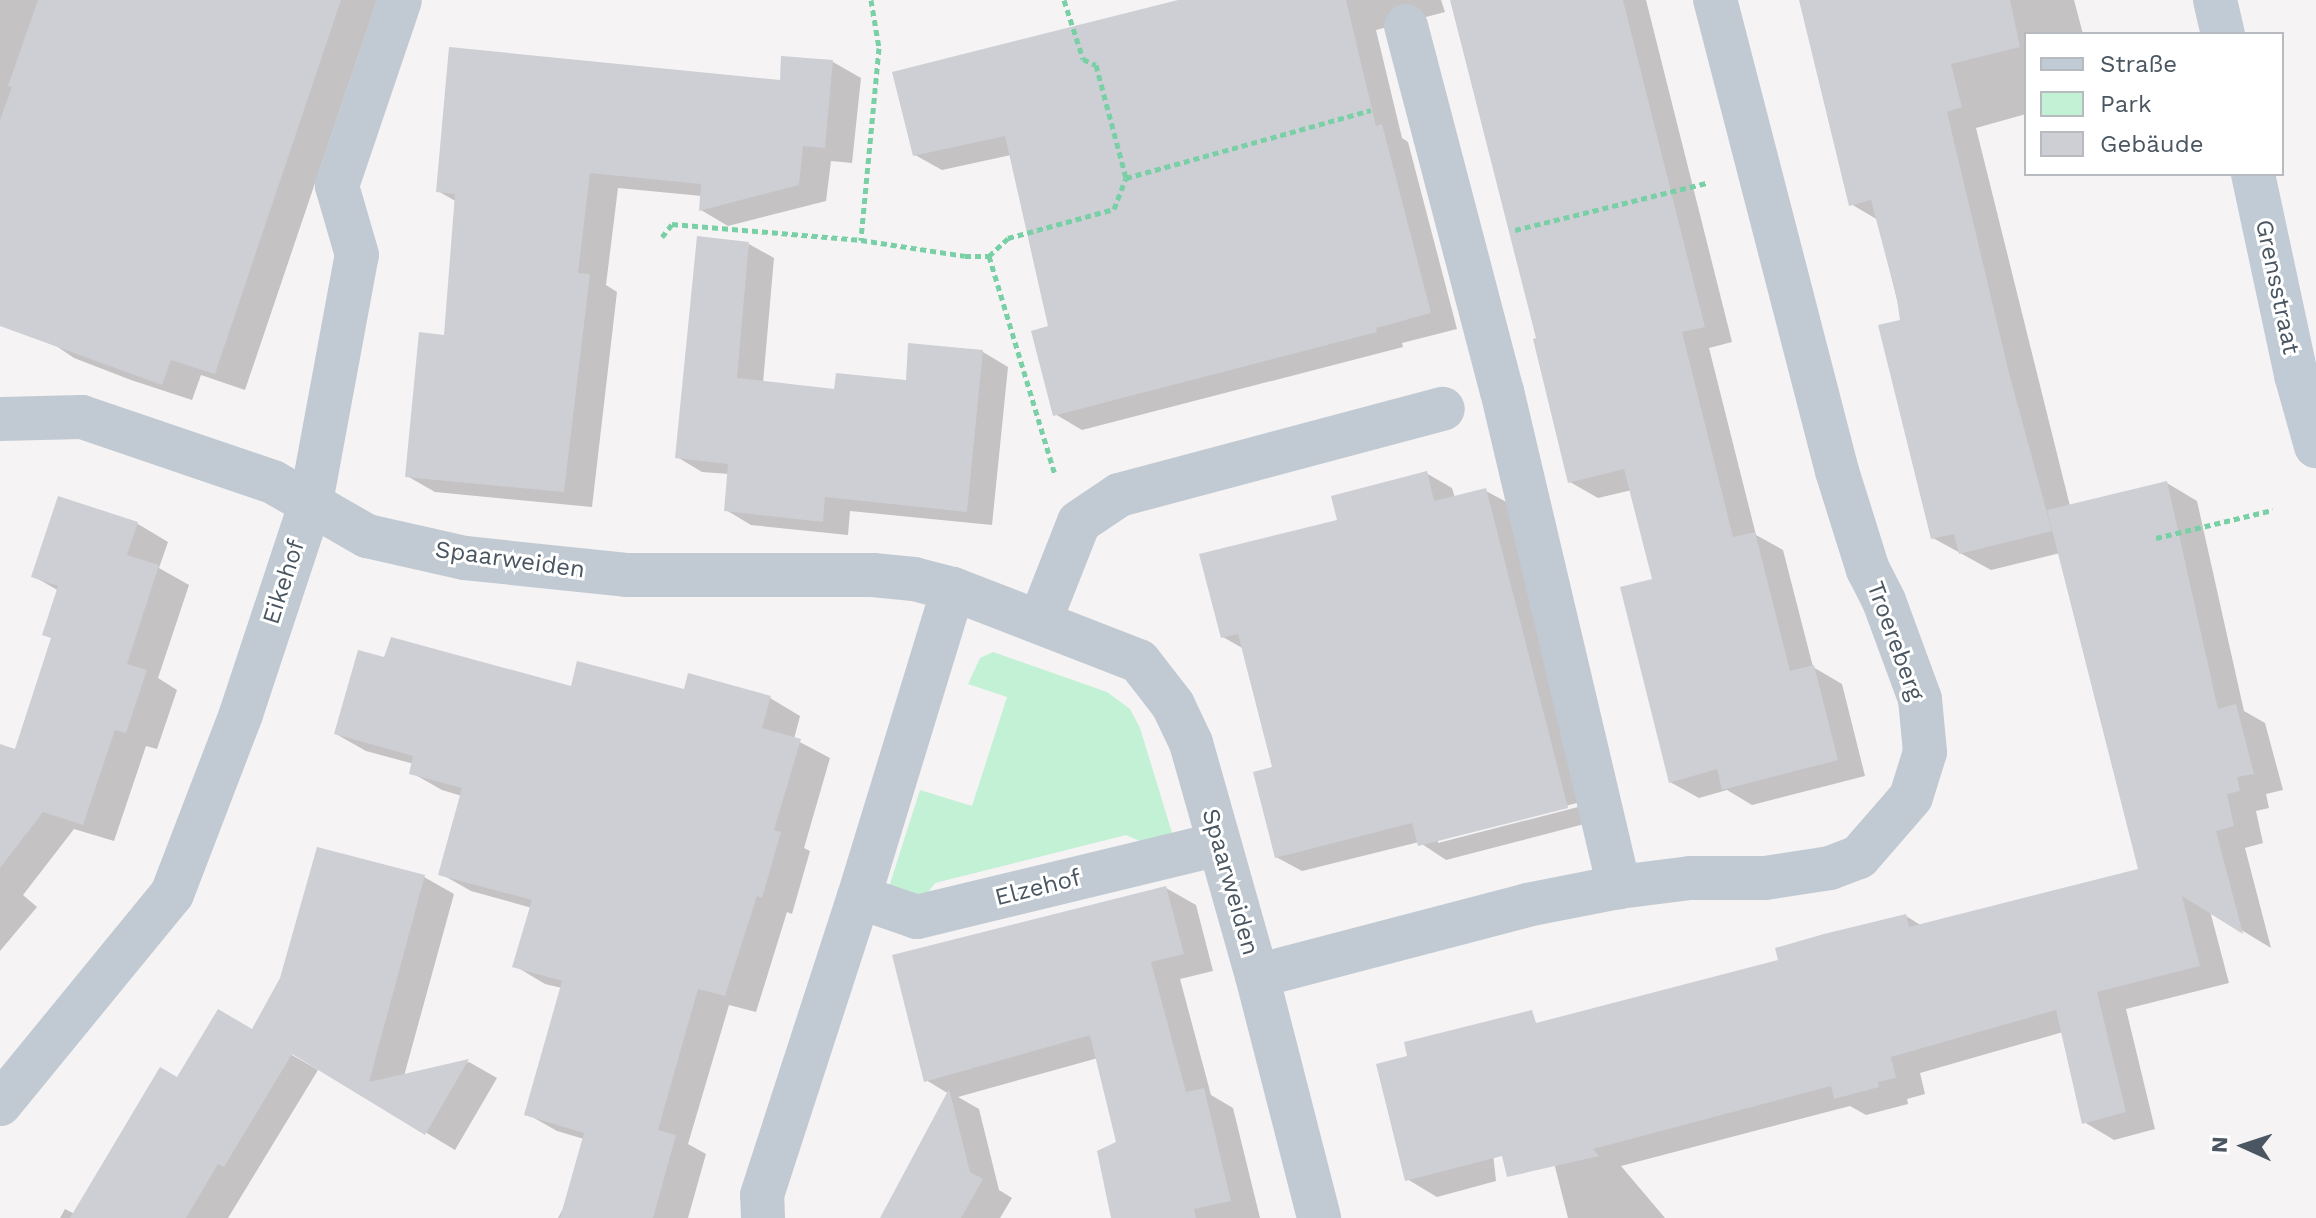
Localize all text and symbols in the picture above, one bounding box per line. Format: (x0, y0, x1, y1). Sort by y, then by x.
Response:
legend (2024, 32, 2284, 176)
text: Straße (2100, 50, 2177, 78)
text: Park (2100, 90, 2152, 118)
text: Gebäude (2100, 130, 2204, 158)
street label: Grensstraat (2249, 217, 2305, 357)
street label: Spaarweiden (433, 535, 587, 585)
street label: Eikehof (257, 536, 311, 628)
street label: Troereberg (1860, 578, 1930, 704)
street label: Spaarweiden (1195, 805, 1265, 959)
street label: Elzehof (992, 863, 1084, 913)
north arrow (2204, 1106, 2284, 1186)
text: N (2207, 1136, 2232, 1154)

